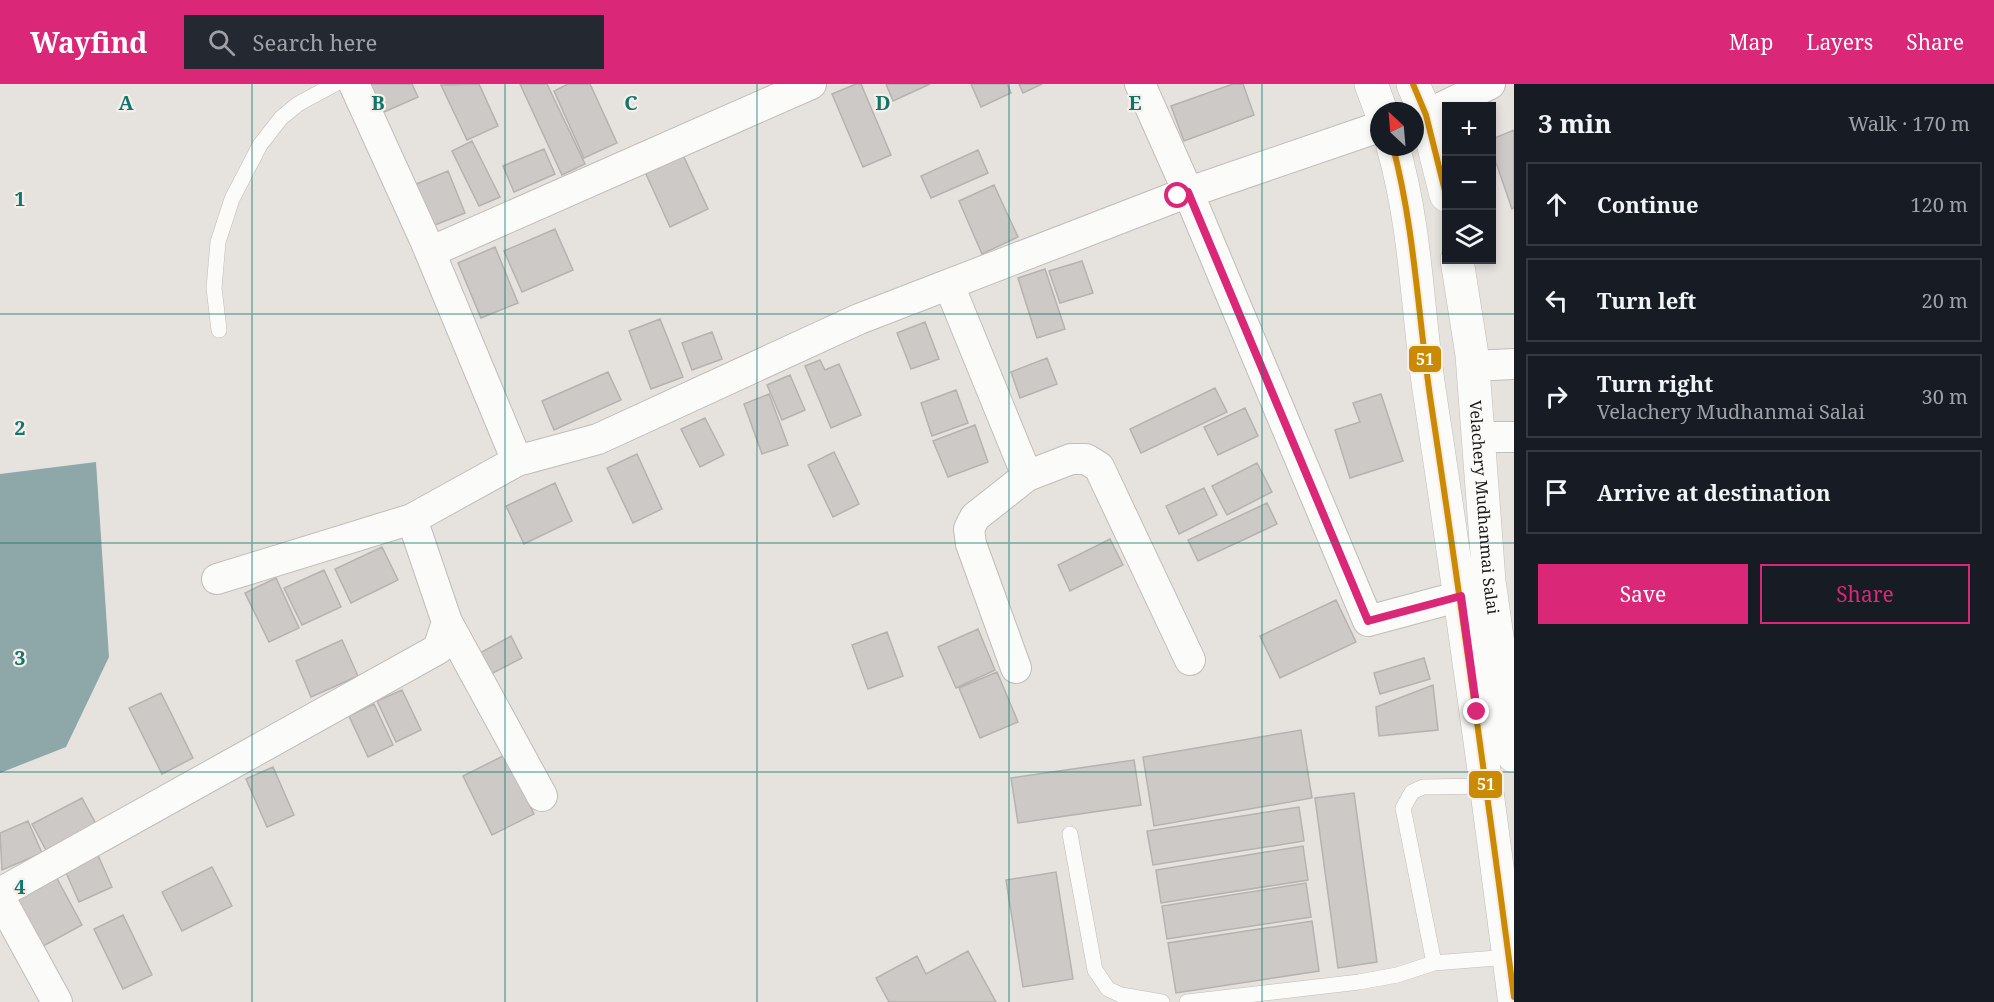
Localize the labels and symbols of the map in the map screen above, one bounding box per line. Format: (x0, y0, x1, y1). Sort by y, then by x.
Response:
text: A (118, 89, 134, 116)
text: B (371, 89, 385, 116)
text: C (624, 89, 638, 116)
text: D (875, 89, 891, 116)
text: E (1128, 89, 1142, 116)
north arrow (1370, 102, 1424, 156)
route start (1164, 182, 1190, 208)
text: 1 (14, 185, 26, 212)
line badge: 51 (1408, 345, 1442, 373)
text: 51 (1416, 348, 1434, 370)
street label: Velachery Mudhanmai Salai (1464, 400, 1505, 616)
text: 2 (14, 414, 26, 441)
text: 3 (14, 644, 26, 671)
route end (1463, 698, 1489, 724)
line badge: 51 (1468, 770, 1503, 799)
text: 51 (1477, 773, 1495, 795)
text: 4 (14, 873, 26, 900)

